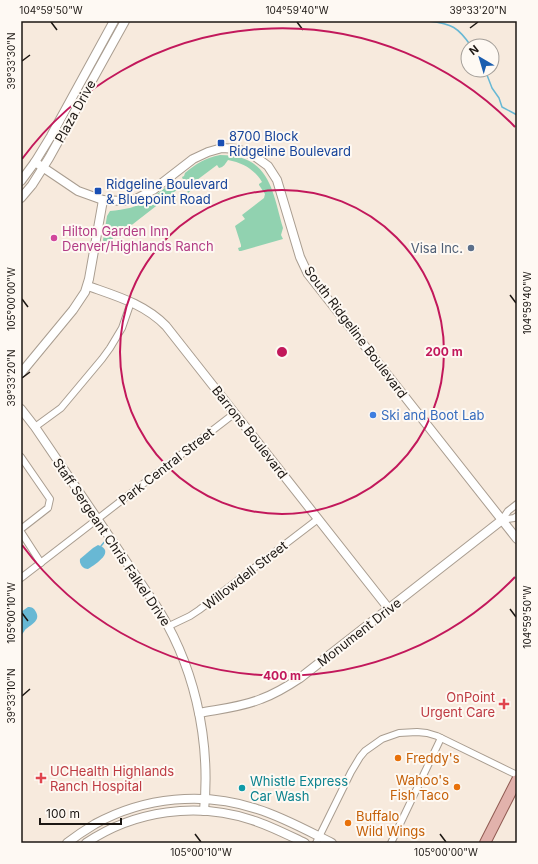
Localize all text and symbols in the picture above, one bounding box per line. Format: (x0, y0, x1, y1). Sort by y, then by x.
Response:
text: 104°59'50"W (19, 4, 83, 16)
text: 104°59'40"W (265, 4, 329, 16)
text: 39°33'20"N (450, 4, 506, 16)
text: 39°33'30"N (5, 33, 17, 89)
north arrow (460, 38, 500, 78)
text: N (466, 42, 481, 58)
street label: Plaza Drive (51, 77, 99, 145)
place label: 8700 Block Ridgeline Boulevard (229, 128, 351, 159)
marker: 8700 Block Ridgeline Boulevard (216, 138, 226, 148)
place label: Ridgeline Boulevard & Bluepoint Road (106, 176, 228, 207)
marker: Ridgeline Boulevard & Bluepoint Road (93, 186, 103, 196)
place label: Hilton Garden Inn Denver/Highlands Ranch (62, 223, 214, 254)
marker: Hilton Garden Inn Denver/Highlands Ranch (49, 233, 59, 243)
place label: Visa Inc. (411, 240, 463, 256)
marker: Visa Inc. (466, 243, 476, 253)
street label: South Ridgeline Boulevard (301, 263, 411, 401)
text: 105°00'00"W (5, 267, 17, 331)
text: 104°59'40"W (521, 271, 533, 335)
text: 200 m (425, 344, 463, 359)
centre of rings (275, 345, 289, 359)
text: 39°33'20"N (5, 350, 17, 406)
street label: Barrons Boulevard (209, 382, 291, 482)
place label: Ski and Boot Lab (381, 407, 485, 423)
marker: Ski and Boot Lab (368, 410, 378, 420)
street label: Park Central Street (115, 424, 217, 508)
street label: Staff Sergeant Chris Falkel Drive (50, 455, 174, 629)
street label: Willowdell Street (200, 537, 290, 613)
text: 105°00'10"W (5, 582, 17, 644)
text: 104°59'50"W (521, 585, 533, 649)
street label: Monument Drive (314, 594, 404, 670)
text: 400 m (263, 668, 301, 683)
text: 39°33'10"N (5, 669, 17, 723)
place label: OnPoint Urgent Care (420, 689, 495, 720)
marker: OnPoint Urgent Care (498, 698, 510, 710)
place label: Freddy's (406, 750, 460, 766)
marker: Freddy's (393, 753, 403, 763)
place label: UCHealth Highlands Ranch Hospital (50, 763, 174, 794)
marker: UCHealth Highlands Ranch Hospital (35, 772, 47, 784)
place label: Wahoo's Fish Taco (390, 772, 449, 803)
place label: Whistle Express Car Wash (250, 773, 348, 804)
marker: Wahoo's Fish Taco (452, 782, 462, 792)
marker: Whistle Express Car Wash (237, 783, 247, 793)
scale bar (40, 800, 121, 826)
text: 100 m (46, 806, 80, 821)
place label: Buffalo Wild Wings (356, 808, 425, 839)
marker: Buffalo Wild Wings (343, 818, 353, 828)
text: 105°00'10"W (170, 846, 232, 858)
text: 105°00'00"W (414, 846, 478, 858)

